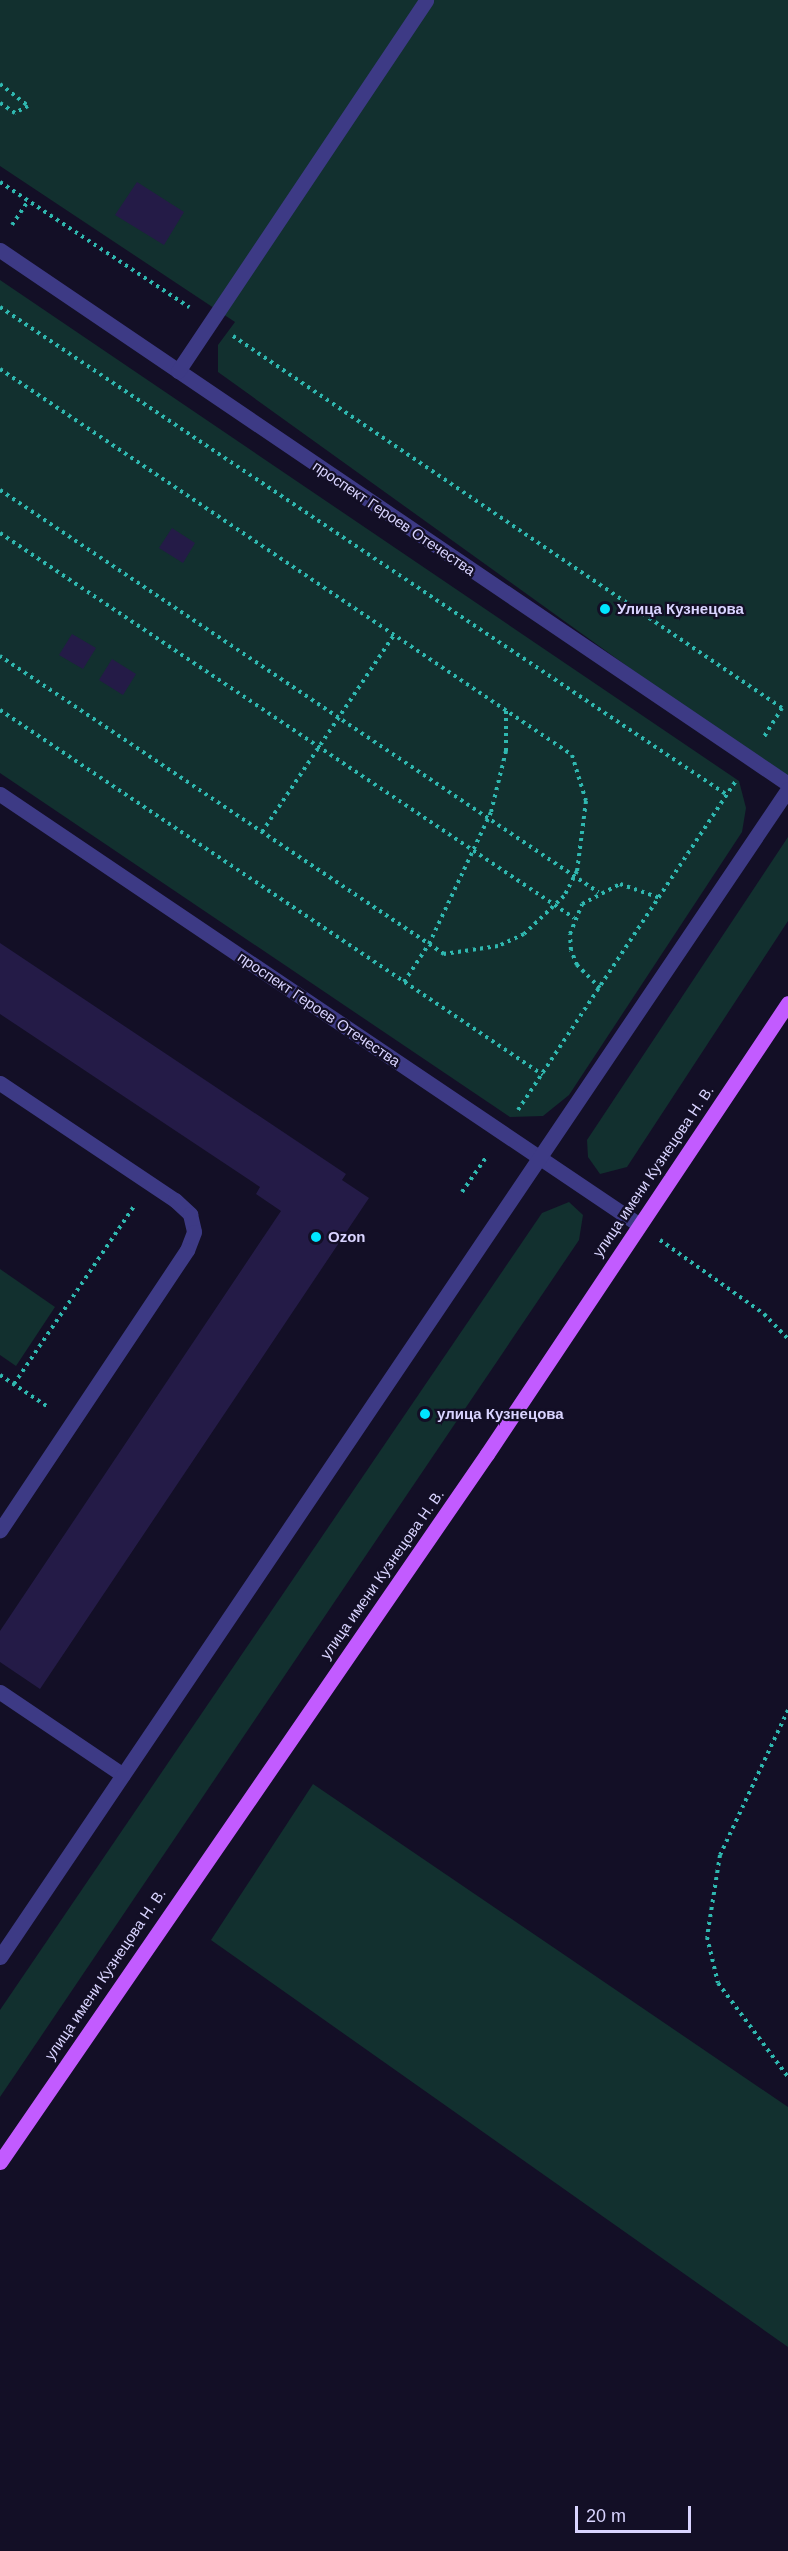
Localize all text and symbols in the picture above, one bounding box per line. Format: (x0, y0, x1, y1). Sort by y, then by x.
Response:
street label: проспект Героев Отечества (309, 457, 479, 579)
place label: Улица Кузнецова (617, 600, 744, 618)
marker: Улица Кузнецова (598, 602, 612, 616)
street label: проспект Героев Отечества (234, 948, 404, 1070)
street label: улица имени Кузнецова Н. В. (589, 1082, 717, 1260)
place label: Ozon (328, 1228, 365, 1246)
marker: Ozon (309, 1230, 323, 1244)
place label: улица Кузнецова (437, 1405, 564, 1423)
marker: улица Кузнецова (418, 1407, 432, 1421)
street label: улица имени Кузнецова Н. В. (316, 1486, 448, 1662)
street label: улица имени Кузнецова Н. В. (41, 1885, 169, 2063)
scale bar (578, 2494, 694, 2532)
text: 20 m (586, 2506, 626, 2526)

